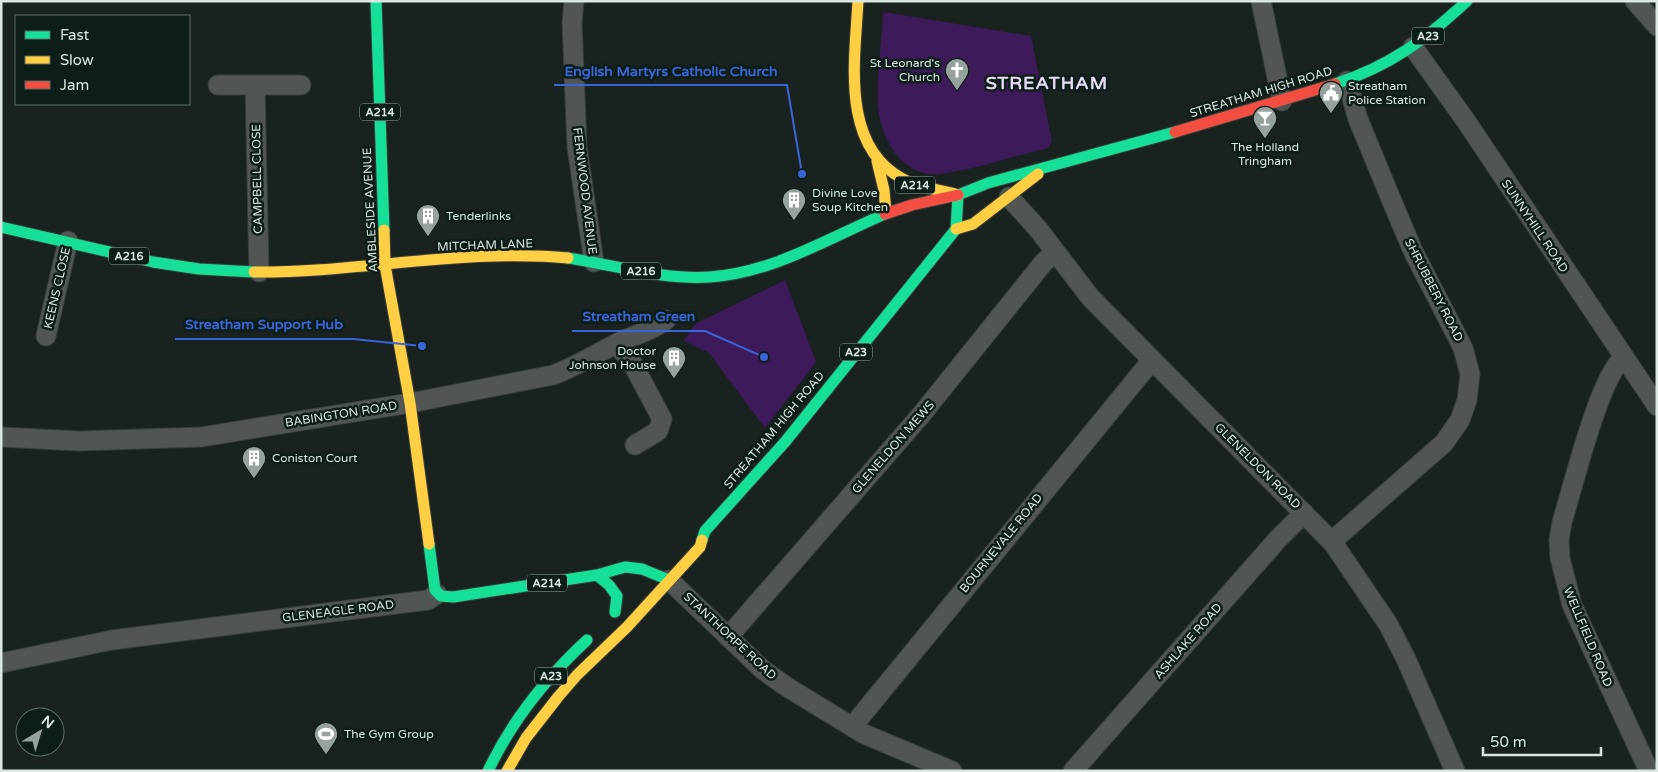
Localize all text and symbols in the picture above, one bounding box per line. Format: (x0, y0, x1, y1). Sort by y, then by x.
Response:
legend (15, 15, 190, 105)
text: Fast (60, 26, 90, 44)
road number: A23 (1412, 28, 1444, 44)
text: Slow (60, 51, 94, 69)
callout: English Martyrs Catholic Church (554, 56, 787, 85)
place label: St Leonard's Church (870, 56, 940, 84)
church icon: St Leonard's Church (944, 57, 970, 91)
text: English Martyrs Catholic Church (564, 63, 778, 80)
street label: STREATHAM HIGH ROAD (1188, 64, 1334, 120)
district label: STREATHAM (986, 72, 1108, 94)
text: Jam (60, 76, 89, 94)
place label: Streatham Police Station (1348, 79, 1426, 107)
public building icon: Streatham Police Station (1318, 80, 1344, 114)
road number: A214 (360, 104, 400, 120)
bar icon: The Holland Tringham (1252, 105, 1278, 139)
street label: CAMPBELL CLOSE (249, 124, 265, 234)
street label: FERNWOOD AVENUE (570, 127, 600, 256)
place label: The Holland Tringham (1231, 140, 1299, 168)
street label: AMBLESIDE AVENUE (360, 147, 380, 273)
road number: A214 (895, 176, 935, 194)
street label: SUNNYHILL ROAD (1499, 177, 1571, 275)
place label: Divine Love Soup Kitchen (812, 186, 888, 214)
building icon: Divine Love Soup Kitchen (781, 187, 807, 221)
building icon: Tenderlinks (415, 203, 441, 237)
place label: Tenderlinks (446, 209, 511, 223)
street label: MITCHAM LANE (437, 236, 534, 254)
street label: SHRUBBERY ROAD (1402, 236, 1466, 344)
street label: KEENS CLOSE (41, 245, 73, 330)
road number: A216 (109, 248, 149, 264)
road number: A216 (621, 262, 661, 280)
callout: Streatham Green (572, 302, 705, 331)
text: Streatham Green (583, 308, 695, 325)
callout: Streatham Support Hub (175, 310, 353, 339)
text: Streatham Support Hub (185, 316, 343, 333)
place label: Doctor Johnson House (569, 344, 656, 372)
road number: A23 (840, 344, 872, 361)
building icon: Doctor Johnson House (661, 345, 687, 379)
street label: STREATHAM HIGH ROAD (721, 369, 827, 491)
street label: BABINGTON ROAD (284, 398, 398, 430)
street label: GLENELDON MEWS (849, 398, 937, 496)
street label: GLENELDON ROAD (1212, 420, 1304, 512)
building icon: Coniston Court (241, 445, 267, 479)
place label: Coniston Court (272, 451, 358, 465)
street label: BOURNEVALE ROAD (957, 491, 1045, 595)
road number: A214 (527, 574, 567, 592)
street label: WELLFIELD ROAD (1561, 585, 1615, 689)
street label: STANTHORPE ROAD (681, 589, 779, 683)
street label: GLENEAGLE ROAD (281, 597, 395, 625)
street label: ASHLAKE ROAD (1151, 600, 1225, 682)
road number: A23 (535, 668, 567, 684)
north arrow (15, 707, 65, 757)
text: N (38, 712, 57, 732)
sports icon: The Gym Group (313, 721, 339, 755)
scale bar (1483, 724, 1600, 756)
place label: The Gym Group (344, 727, 434, 741)
text: 50 m (1490, 733, 1527, 751)

